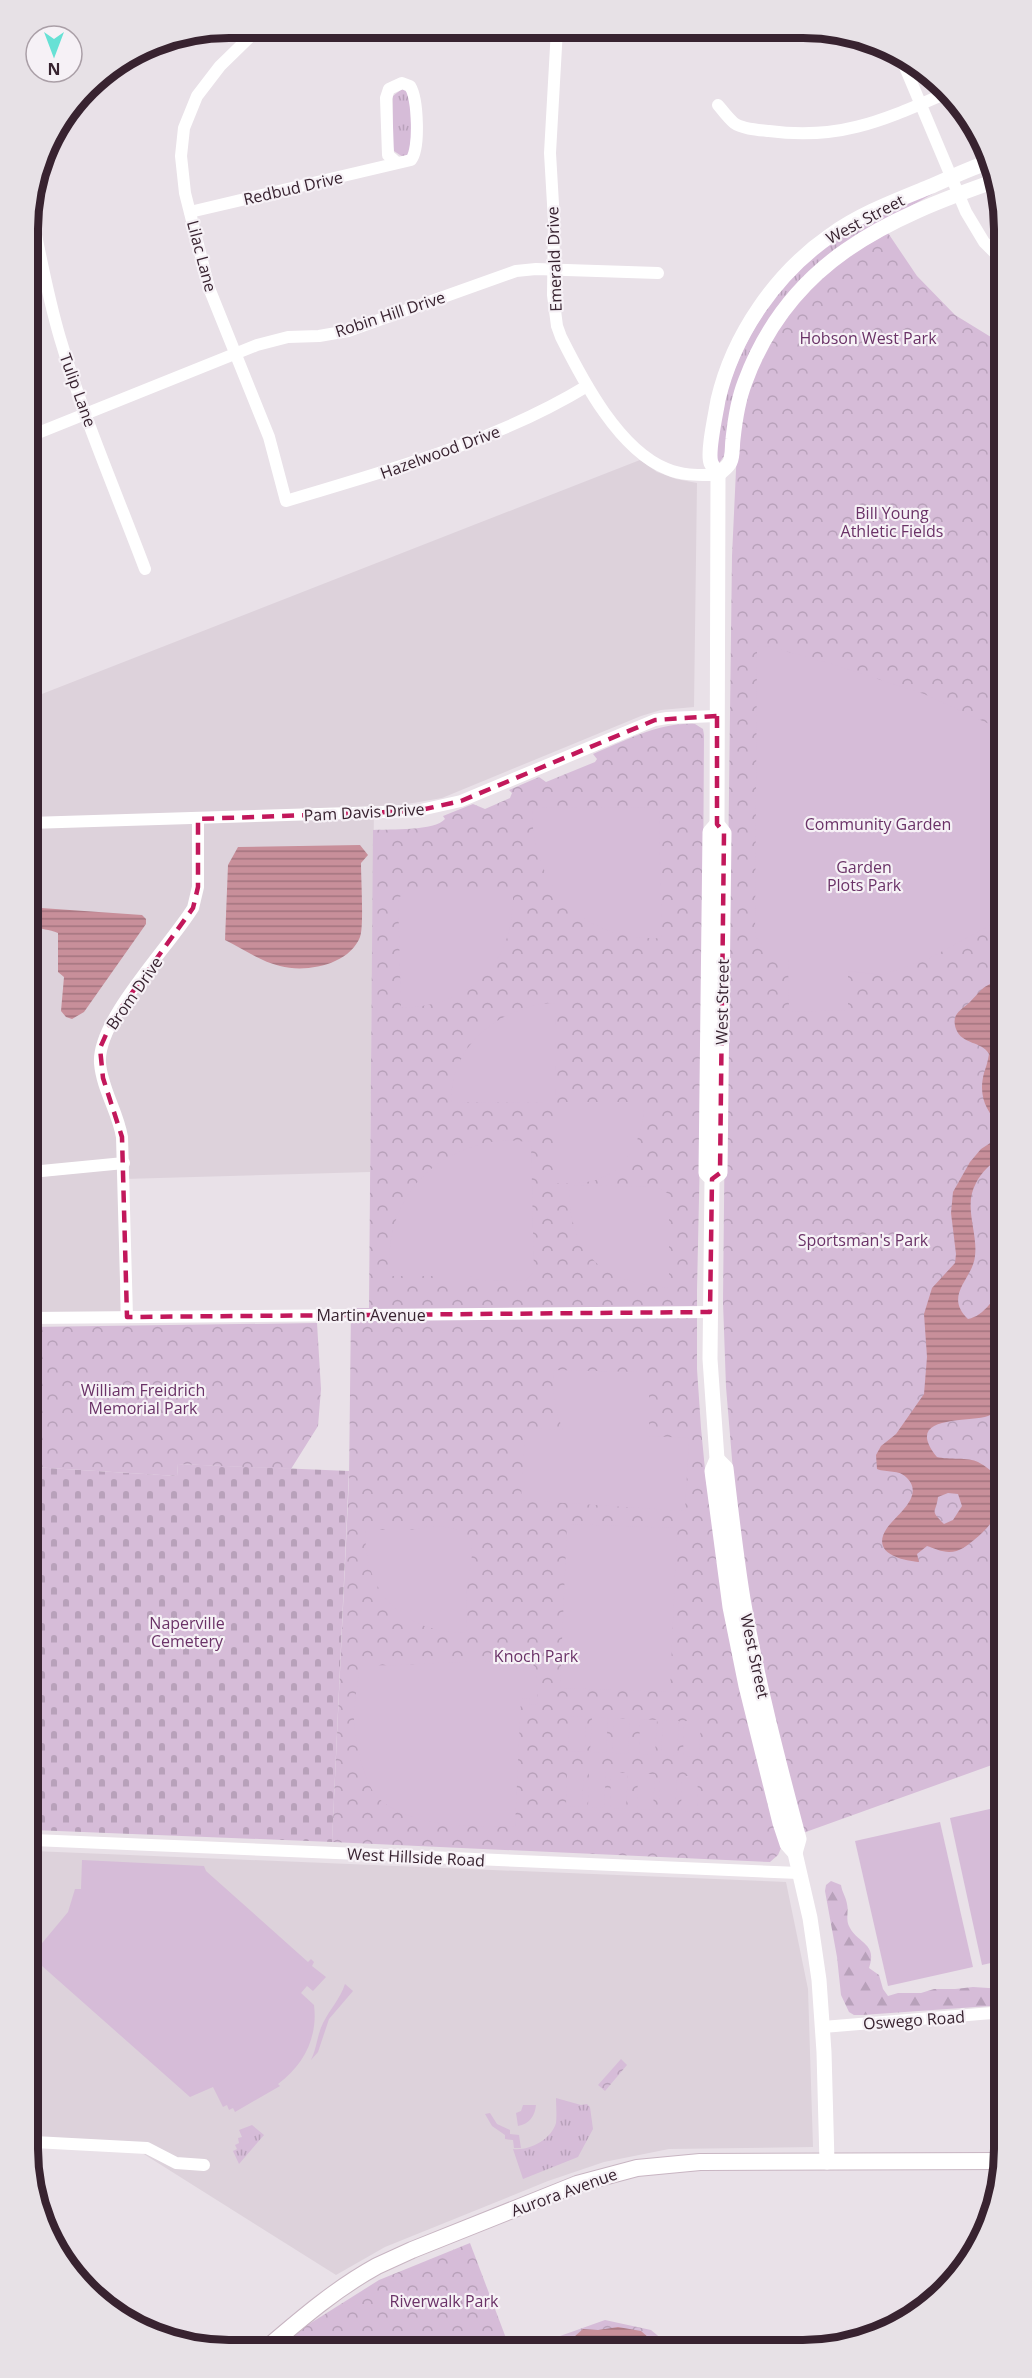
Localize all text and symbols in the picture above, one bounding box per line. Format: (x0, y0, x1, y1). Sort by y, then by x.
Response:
north arrow (24, 24, 84, 84)
text: N (47, 58, 61, 80)
street label: Redbud Drive (241, 166, 345, 210)
street label: West Street (822, 189, 908, 249)
street label: Emerald Drive (541, 206, 567, 312)
street label: Lilac Lane (182, 218, 222, 294)
street label: Robin Hill Drive (332, 286, 448, 342)
park label: Hobson West Park (799, 327, 937, 349)
street label: Tulip Lane (55, 350, 101, 430)
street label: Hazelwood Drive (377, 420, 503, 484)
park label: Bill Young Athletic Fields (841, 502, 943, 542)
street label: Pam Davis Drive (303, 798, 425, 826)
park label: Community Garden (805, 813, 951, 835)
park label: Garden Plots Park (827, 856, 902, 896)
street label: Brom Drive (101, 952, 167, 1034)
street label: West Street (710, 959, 734, 1045)
park label: Sportsman's Park (798, 1229, 929, 1251)
street label: Martin Avenue (316, 1304, 426, 1326)
park label: William Freidrich Memorial Park (81, 1379, 205, 1419)
park label: Naperville Cemetery (149, 1612, 225, 1652)
street label: West Street (735, 1612, 775, 1701)
park label: Knoch Park (494, 1645, 579, 1667)
street label: West Hillside Road (347, 1842, 485, 1872)
street label: Oswego Road (862, 2005, 966, 2035)
street label: Aurora Avenue (508, 2163, 620, 2221)
park label: Riverwalk Park (390, 2290, 499, 2312)

